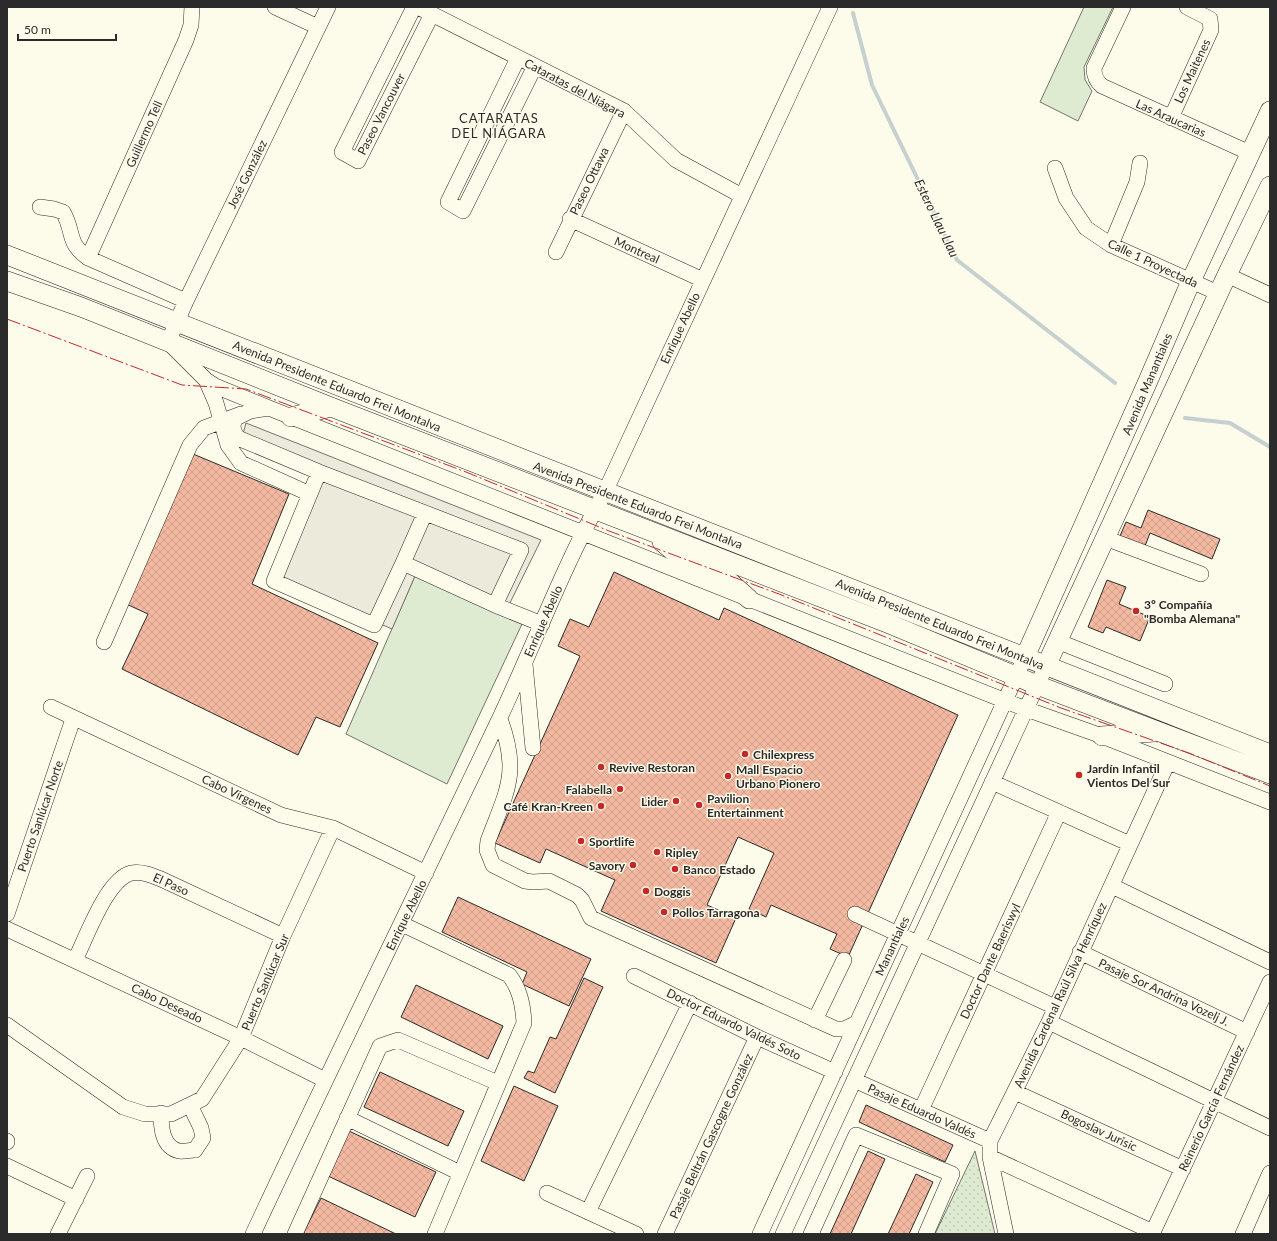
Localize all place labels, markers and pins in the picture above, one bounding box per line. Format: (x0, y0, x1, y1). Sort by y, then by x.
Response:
place label: 3º Compañía "Bomba Alemana" (1144, 597, 1240, 626)
marker: 3º Compañía "Bomba Alemana" (1131, 606, 1141, 616)
place label: Chilexpress (753, 747, 814, 762)
marker: Chilexpress (740, 749, 750, 759)
place label: Revive Restoran (609, 760, 695, 775)
place label: Jardín Infantil Vientos Del Sur (1086, 761, 1171, 790)
marker: Revive Restoran (596, 762, 606, 772)
place label: Mall Espacio Urbano Pionero (736, 762, 820, 791)
marker: Jardín Infantil Vientos Del Sur (1074, 770, 1084, 780)
marker: Mall Espacio Urbano Pionero (723, 771, 733, 781)
place label: Falabella (566, 782, 612, 797)
marker: Falabella (615, 784, 625, 794)
place label: Pavilion Entertainment (707, 791, 784, 820)
place label: Lider (641, 794, 669, 809)
marker: Lider (671, 796, 681, 806)
place label: Café Kran-Kreen (504, 799, 593, 814)
marker: Pavilion Entertainment (694, 800, 704, 810)
marker: Café Kran-Kreen (596, 801, 606, 811)
place label: Sportlife (589, 834, 635, 849)
marker: Sportlife (576, 836, 586, 846)
place label: Ripley (665, 845, 699, 860)
marker: Ripley (652, 847, 662, 857)
place label: Savory (589, 858, 626, 873)
marker: Savory (628, 860, 638, 870)
place label: Banco Estado (683, 862, 756, 877)
marker: Banco Estado (670, 864, 680, 874)
place label: Doggis (654, 884, 691, 899)
marker: Doggis (641, 886, 651, 896)
place label: Pollos Tarragona (672, 905, 760, 920)
marker: Pollos Tarragona (659, 907, 669, 917)

